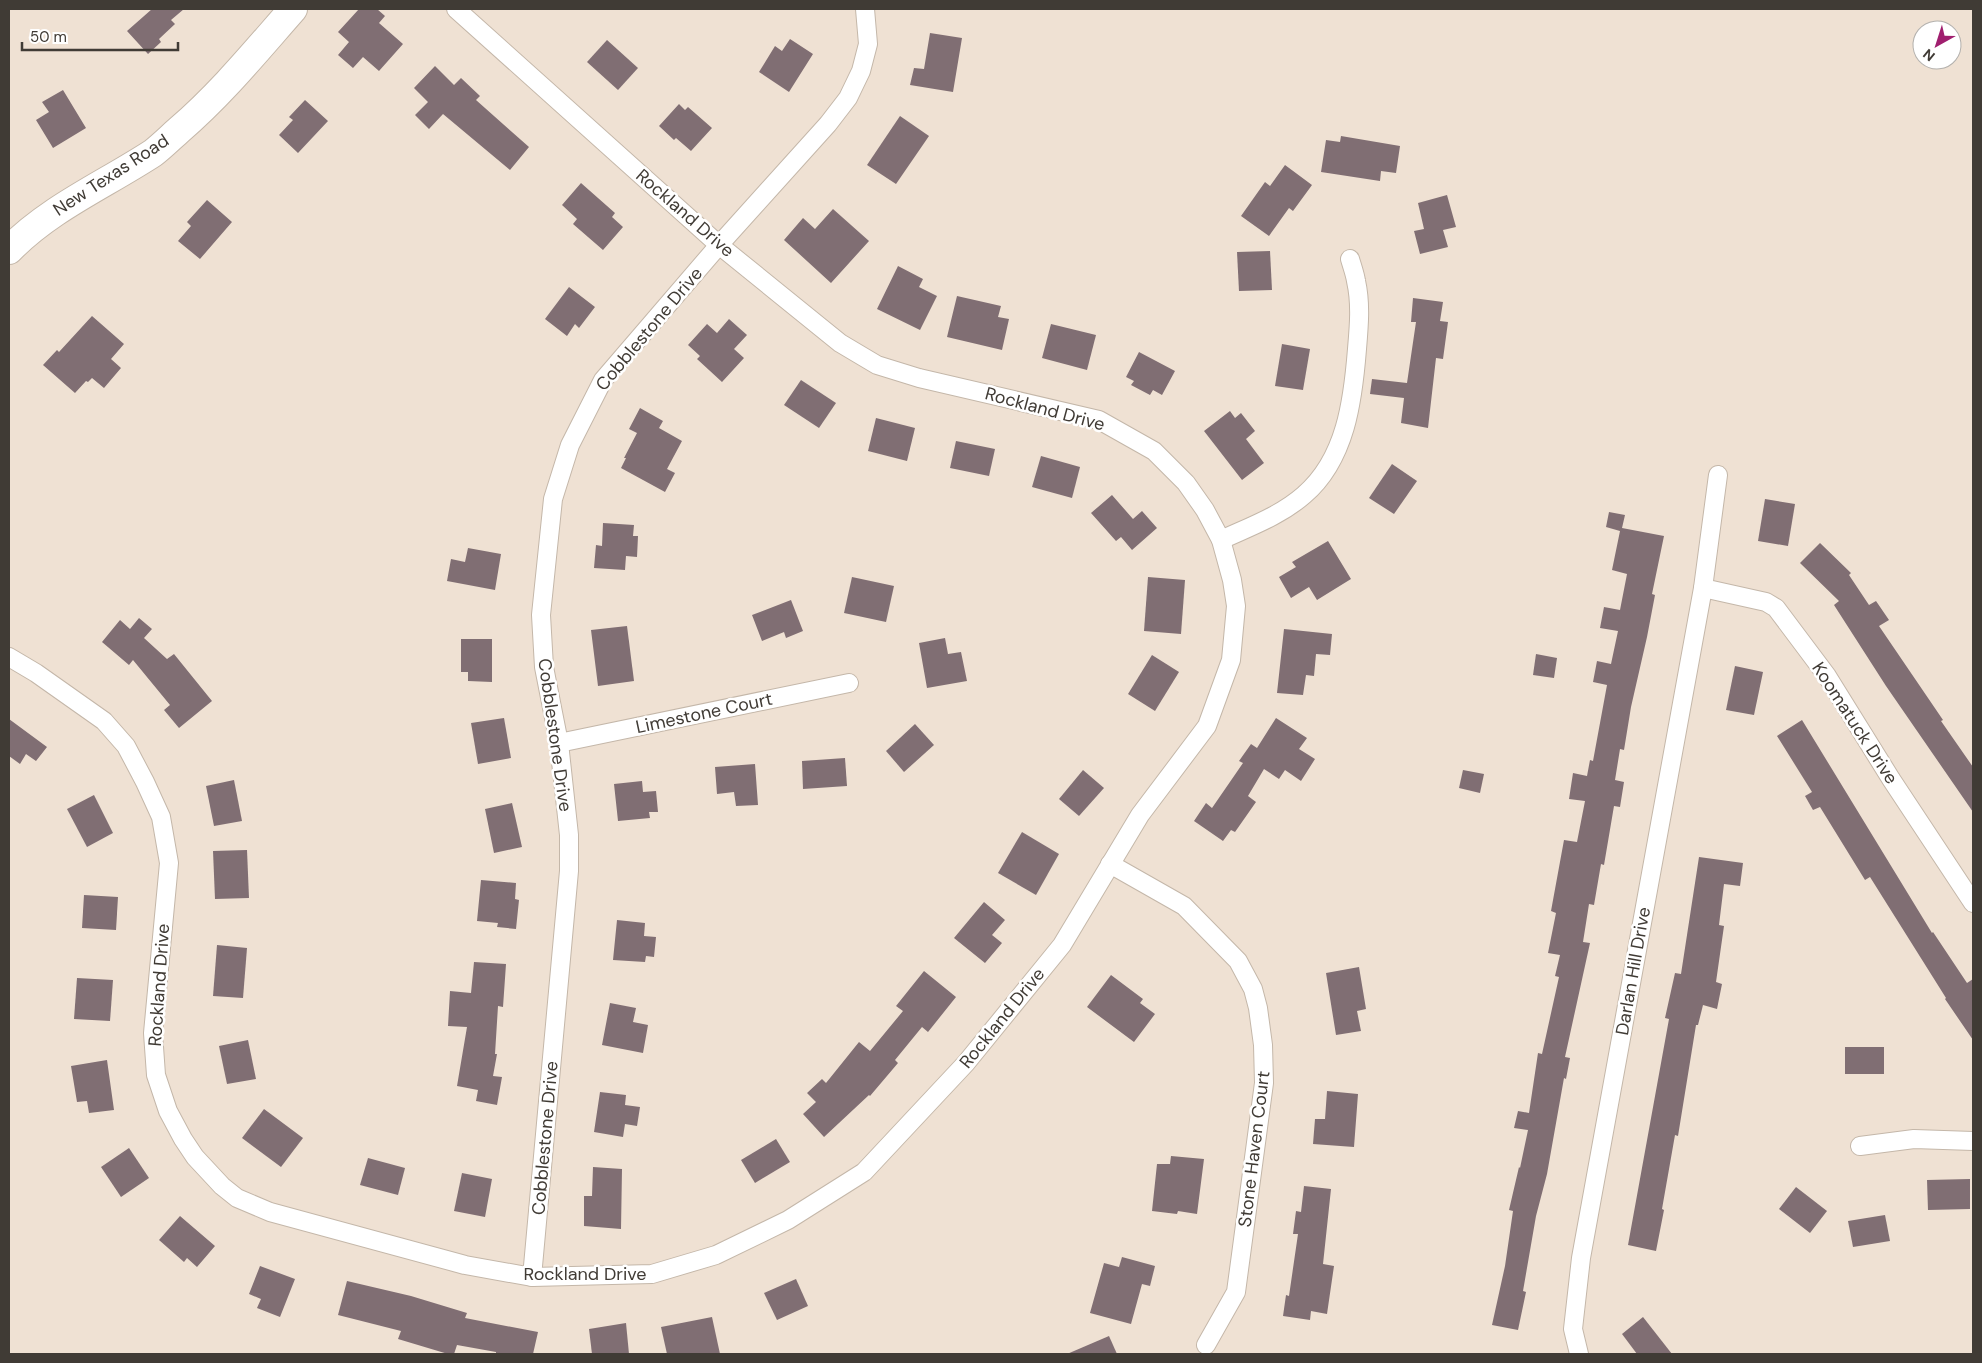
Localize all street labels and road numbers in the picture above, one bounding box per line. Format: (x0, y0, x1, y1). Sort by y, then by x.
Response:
street label: New Texas Road (48, 129, 174, 221)
street label: Rockland Drive (631, 164, 739, 262)
street label: Cobblestone Drive (590, 262, 708, 396)
street label: Rockland Drive (982, 381, 1108, 437)
street label: Cobblestone Drive (532, 657, 578, 813)
street label: Koomatuck Drive (1807, 657, 1903, 789)
street label: Limestone Court (633, 687, 775, 739)
street label: Darlan Hill Drive (1610, 905, 1656, 1037)
street label: Rockland Drive (143, 923, 175, 1047)
street label: Rockland Drive (954, 963, 1050, 1073)
street label: Cobblestone Drive (526, 1060, 564, 1216)
street label: Stone Haven Court (1233, 1070, 1275, 1228)
street label: Rockland Drive (523, 1262, 647, 1286)

